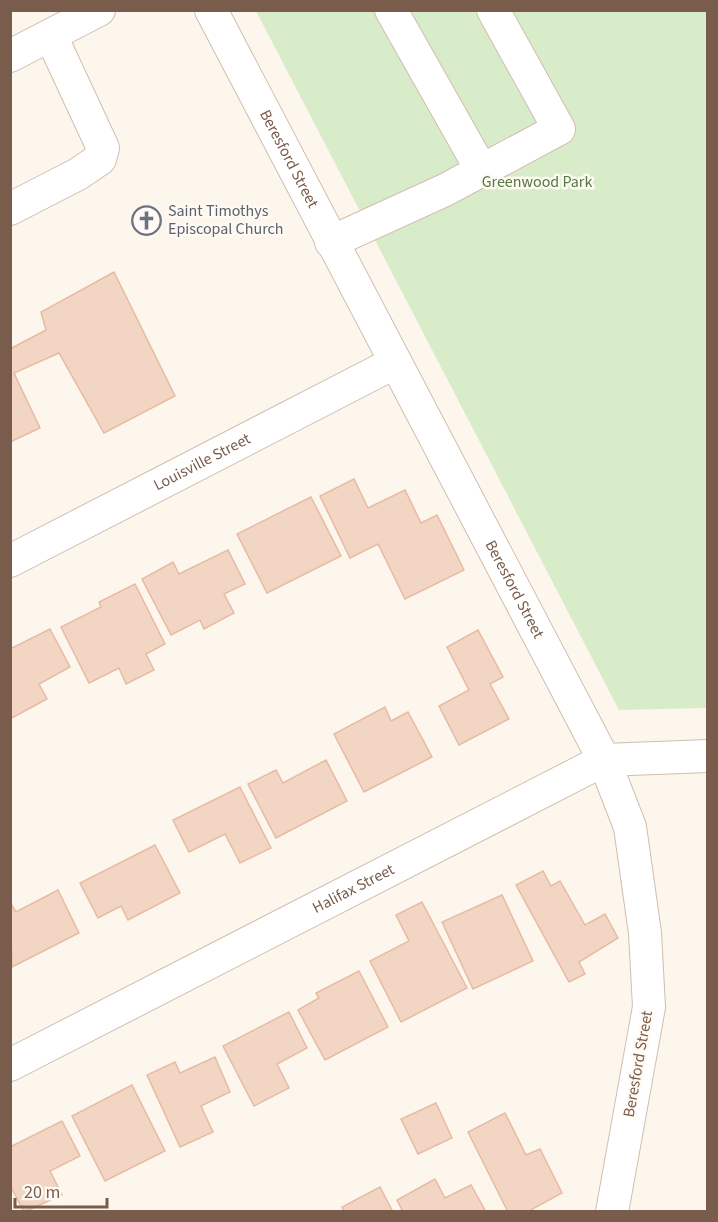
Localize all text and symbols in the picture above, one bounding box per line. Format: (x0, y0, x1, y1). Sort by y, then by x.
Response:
street label: Beresford Street (254, 106, 324, 212)
park label: Greenwood Park (482, 171, 592, 193)
place label: Saint Timothys Episcopal Church (168, 200, 284, 240)
church icon: Saint Timothys Episcopal Church (131, 204, 163, 236)
street label: Louisville Street (150, 428, 255, 496)
street label: Beresford Street (480, 536, 550, 643)
street label: Halifax Street (309, 858, 399, 919)
street label: Beresford Street (618, 1008, 658, 1119)
scale bar (15, 1171, 106, 1209)
text: 20 m (24, 1180, 60, 1205)

